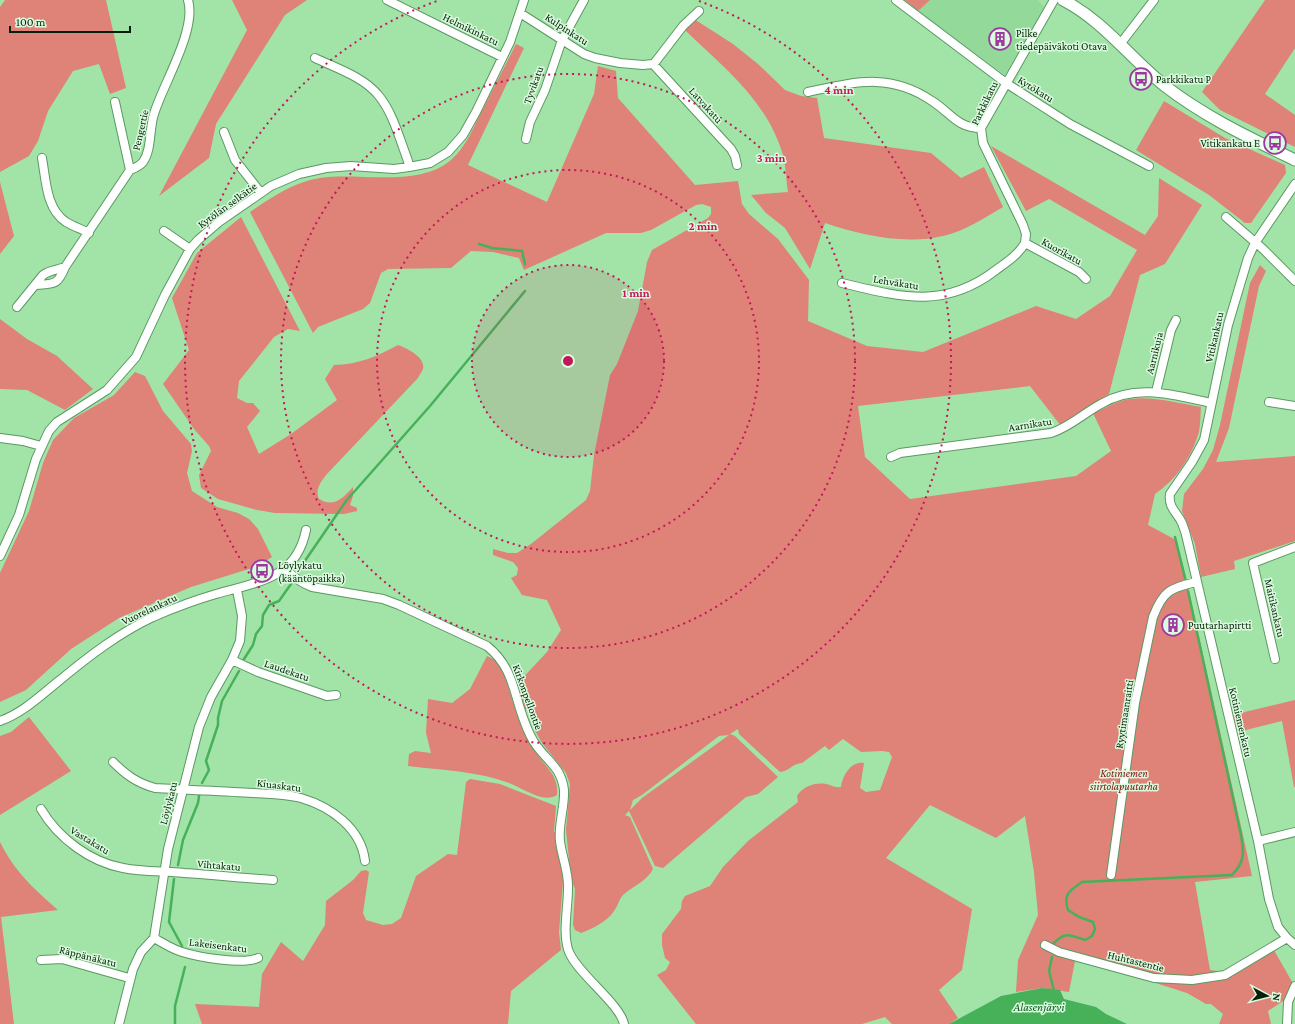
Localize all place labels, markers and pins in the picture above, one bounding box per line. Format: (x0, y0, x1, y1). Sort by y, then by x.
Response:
building icon: Pilke tiedepäiväkoti Otava (987, 26, 1013, 52)
place label: Pilke tiedepäiväkoti Otava (1016, 27, 1107, 53)
bus stop icon: Parkkikatu P (1128, 66, 1154, 92)
place label: Parkkikatu P (1156, 73, 1212, 85)
bus stop icon: Vitikankatu E (1262, 130, 1288, 156)
place label: Vitikankatu E (1200, 137, 1260, 149)
centre of rings (561, 354, 575, 368)
bus stop icon: Löylykatu (kääntöpaikka) (249, 558, 275, 584)
place label: Löylykatu (kääntöpaikka) (278, 559, 345, 585)
building icon: Puutarhapirtti (1160, 612, 1186, 638)
place label: Puutarhapirtti (1188, 619, 1252, 632)

